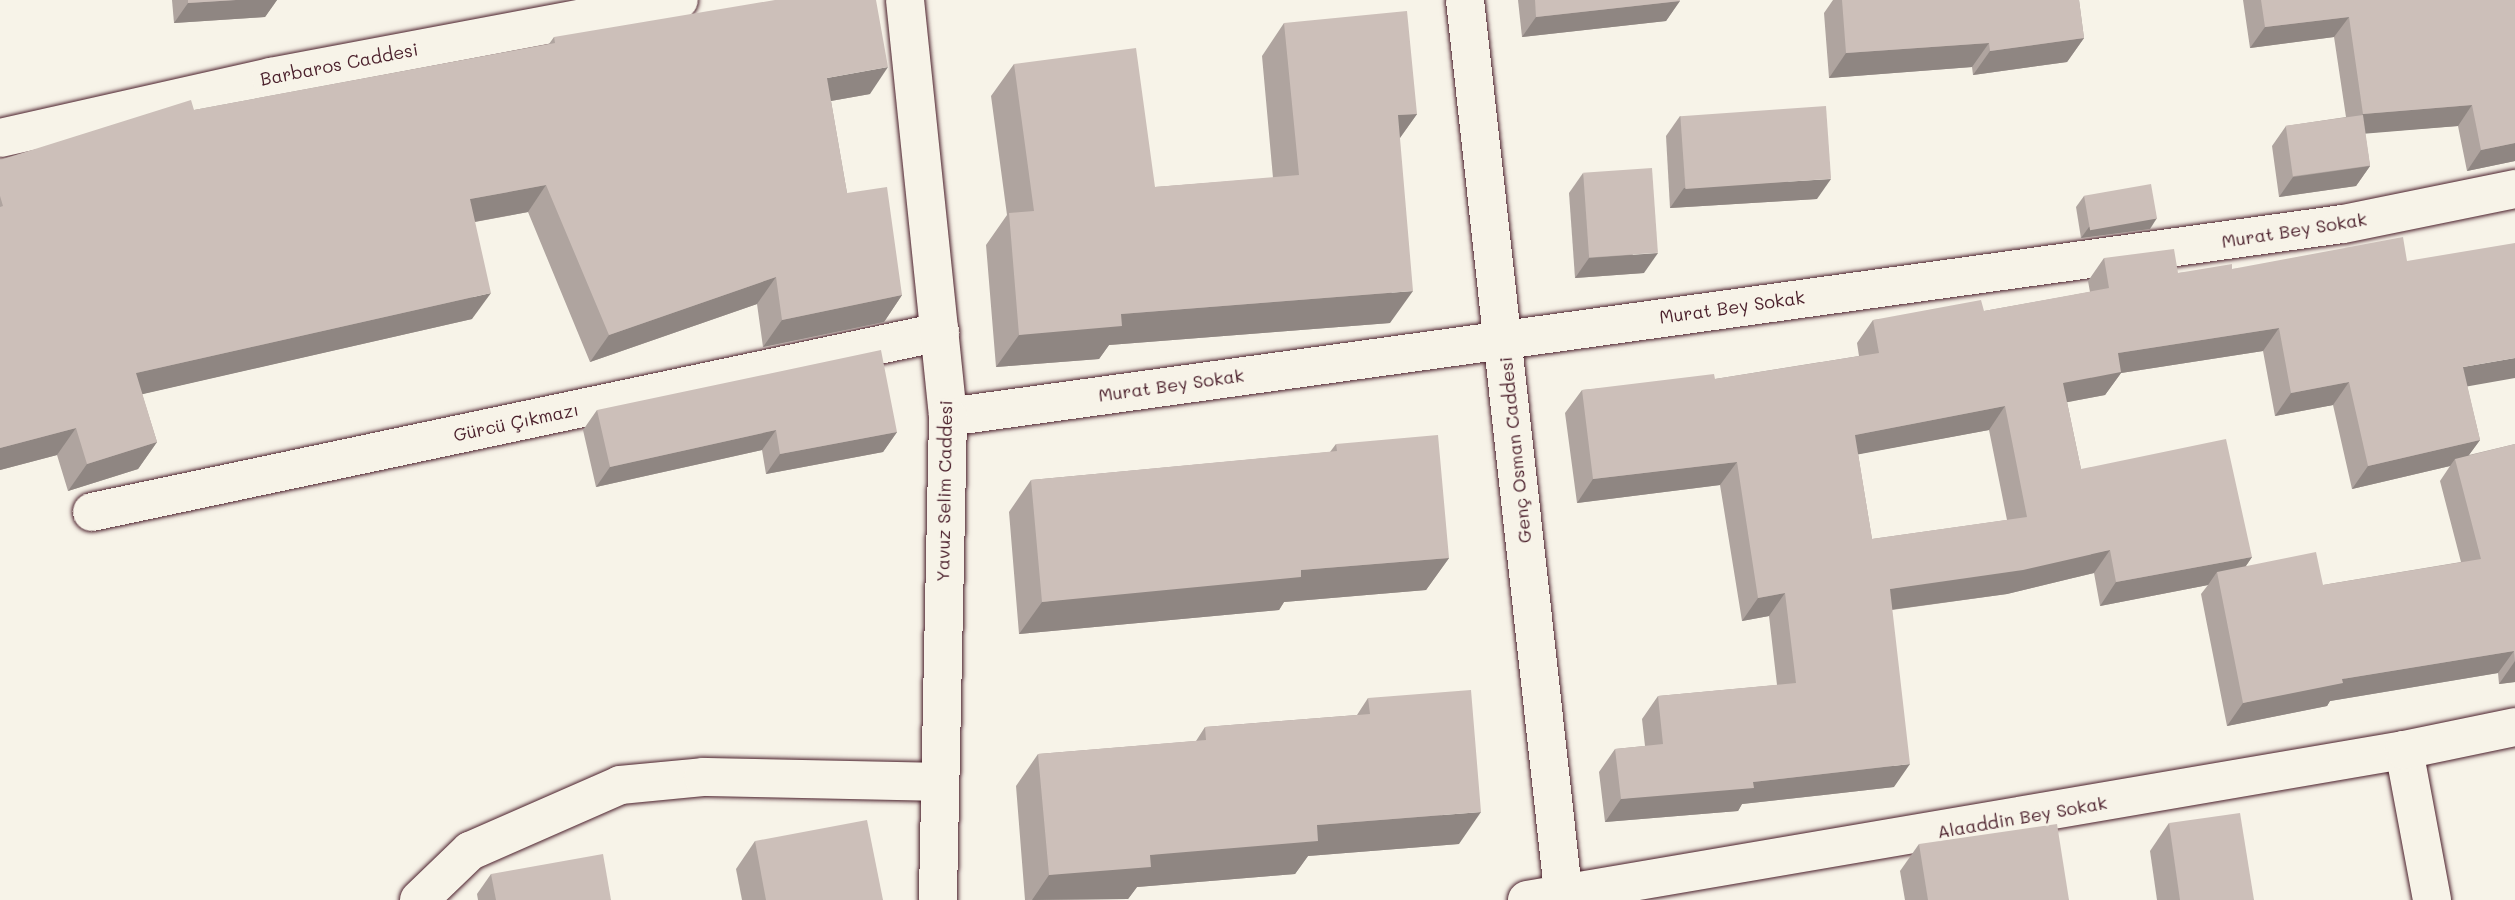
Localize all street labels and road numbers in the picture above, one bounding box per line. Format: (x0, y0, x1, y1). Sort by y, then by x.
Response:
street label: Barbaros Caddesi (258, 38, 420, 90)
street label: Murat Bey Sokak (2220, 208, 2368, 252)
street label: Murat Bey Sokak (1658, 286, 1806, 328)
street label: Genç Osman Caddesi (1494, 356, 1536, 544)
street label: Murat Bey Sokak (1097, 364, 1245, 406)
street label: Gürcü Çıkmazı (451, 398, 581, 446)
street label: Yavuz Selim Caddesi (932, 400, 956, 582)
street label: Alaaddin Bey Sokak (1935, 791, 2109, 843)

